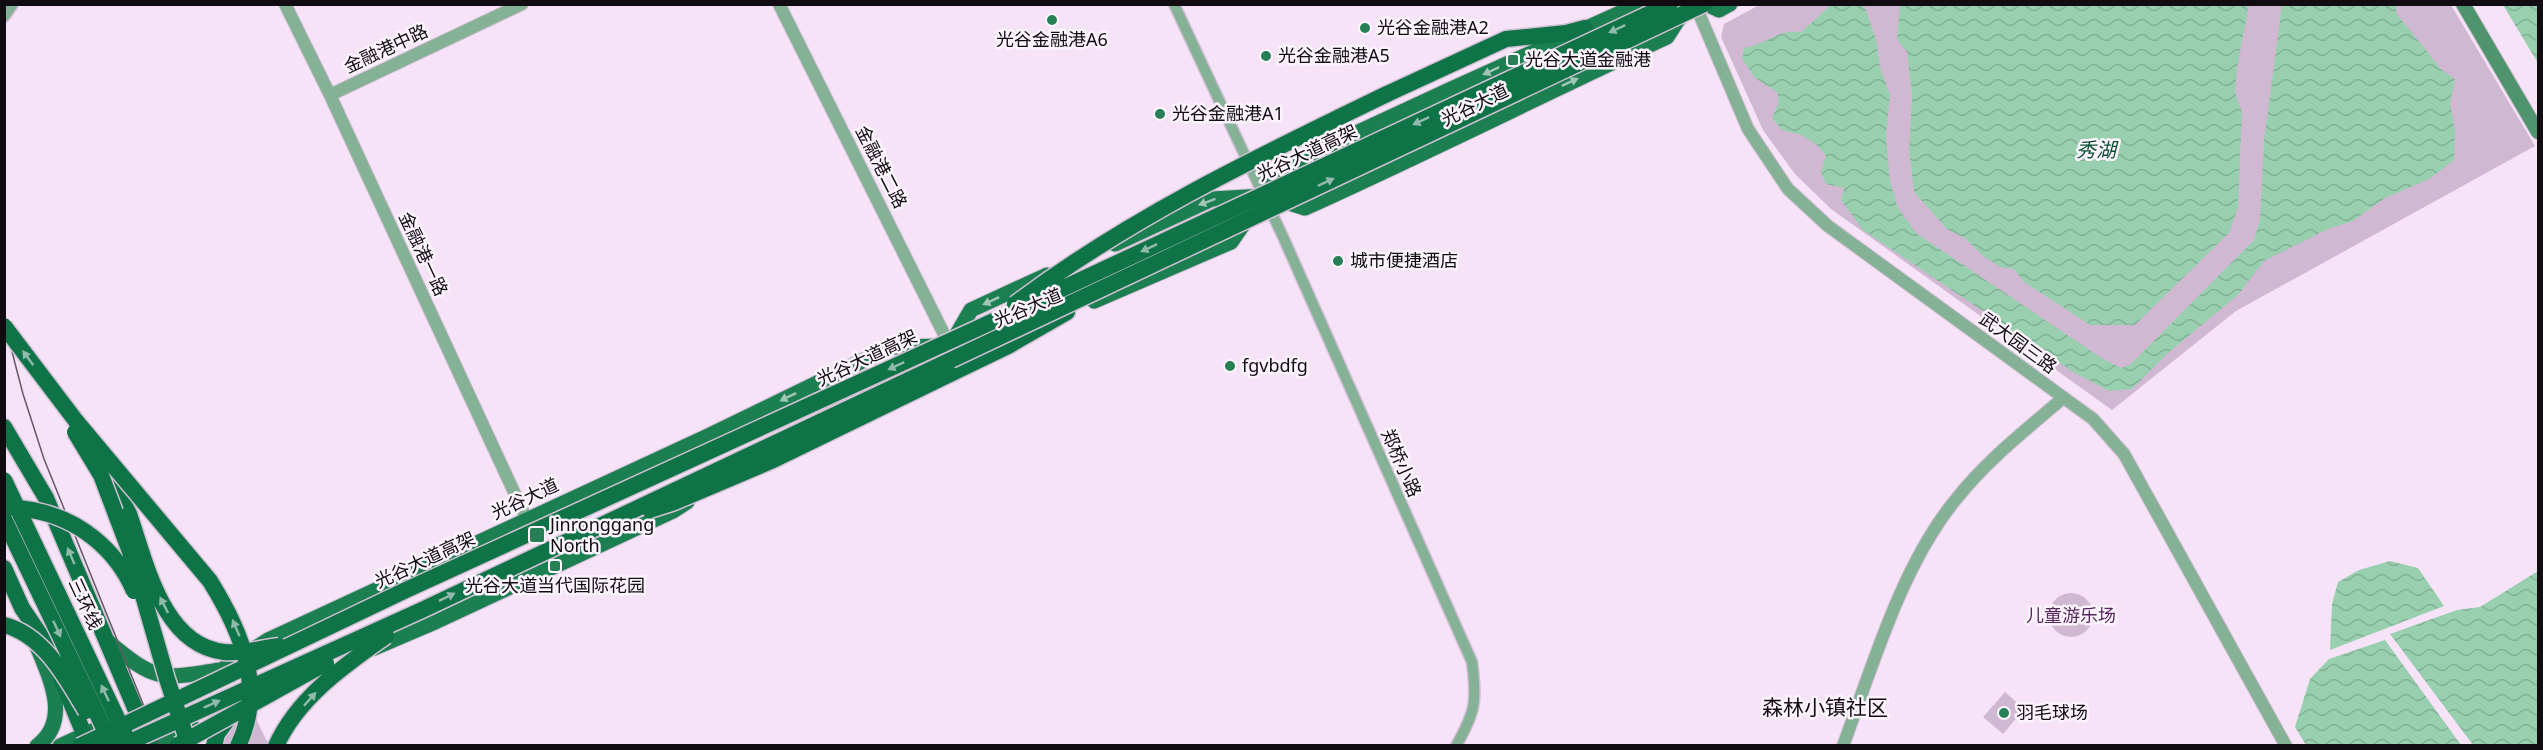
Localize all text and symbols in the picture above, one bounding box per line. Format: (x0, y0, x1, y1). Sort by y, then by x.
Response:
marker: 光谷金融港A6 (1045, 13, 1059, 27)
place label: 光谷金融港A2 (1377, 15, 1489, 39)
street label: 金融港中路 (340, 18, 431, 78)
marker: 光谷金融港A2 (1358, 21, 1372, 35)
one-way arrow (1608, 25, 1625, 34)
place label: 光谷金融港A6 (996, 27, 1108, 51)
place label: 光谷金融港A5 (1278, 43, 1390, 67)
place label: 光谷大道金融港 (1525, 47, 1651, 71)
marker: 光谷金融港A5 (1259, 49, 1273, 63)
marker: 光谷大道金融港 (1506, 53, 1520, 67)
one-way arrow (1482, 66, 1499, 75)
one-way arrow (1561, 77, 1578, 86)
street label: 光谷大道 (1437, 78, 1512, 131)
place label: 光谷金融港A1 (1172, 101, 1284, 125)
marker: 光谷金融港A1 (1153, 107, 1167, 121)
one-way arrow (1412, 116, 1430, 126)
street label: 光谷大道高架 (1253, 118, 1361, 186)
street label: 金融港二路 (851, 121, 913, 212)
water label: 秀湖 (2076, 136, 2119, 163)
one-way arrow (1318, 178, 1335, 187)
one-way arrow (1197, 198, 1215, 208)
street label: 金融港一路 (394, 208, 454, 299)
one-way arrow (1141, 244, 1158, 253)
place label: 城市便捷酒店 (1350, 248, 1458, 272)
marker: 城市便捷酒店 (1331, 254, 1345, 268)
street label: 光谷大道 (990, 282, 1065, 332)
one-way arrow (983, 297, 1000, 306)
street label: 武大园三路 (1975, 306, 2062, 378)
street label: 光谷大道高架 (813, 323, 921, 391)
one-way arrow (22, 351, 34, 367)
place label: fgvbdfg (1242, 353, 1308, 377)
marker: fgvbdfg (1223, 359, 1237, 373)
one-way arrow (888, 361, 905, 370)
one-way arrow (779, 392, 796, 401)
street label: 郑桥小路 (1376, 425, 1428, 500)
street label: 光谷大道 (487, 472, 562, 524)
place label: Jinronggang North (548, 512, 654, 557)
street label: 光谷大道高架 (371, 525, 479, 593)
marker: Jinronggang North (528, 526, 546, 544)
one-way arrow (66, 547, 76, 565)
marker: 光谷大道当代国际花园 (548, 559, 562, 573)
place label: 光谷大道当代国际花园 (465, 573, 645, 597)
street label: 三环线 (64, 574, 108, 633)
one-way arrow (439, 593, 456, 602)
one-way arrow (159, 596, 169, 614)
park label: 儿童游乐场 (2026, 603, 2116, 627)
one-way arrow (231, 619, 241, 637)
one-way arrow (52, 620, 61, 637)
one-way arrow (101, 684, 110, 701)
one-way arrow (303, 691, 317, 706)
district label: 森林小镇社区 (1762, 693, 1888, 721)
one-way arrow (204, 699, 222, 709)
place label: 羽毛球场 (2016, 700, 2088, 724)
marker: 羽毛球场 (1997, 706, 2011, 720)

